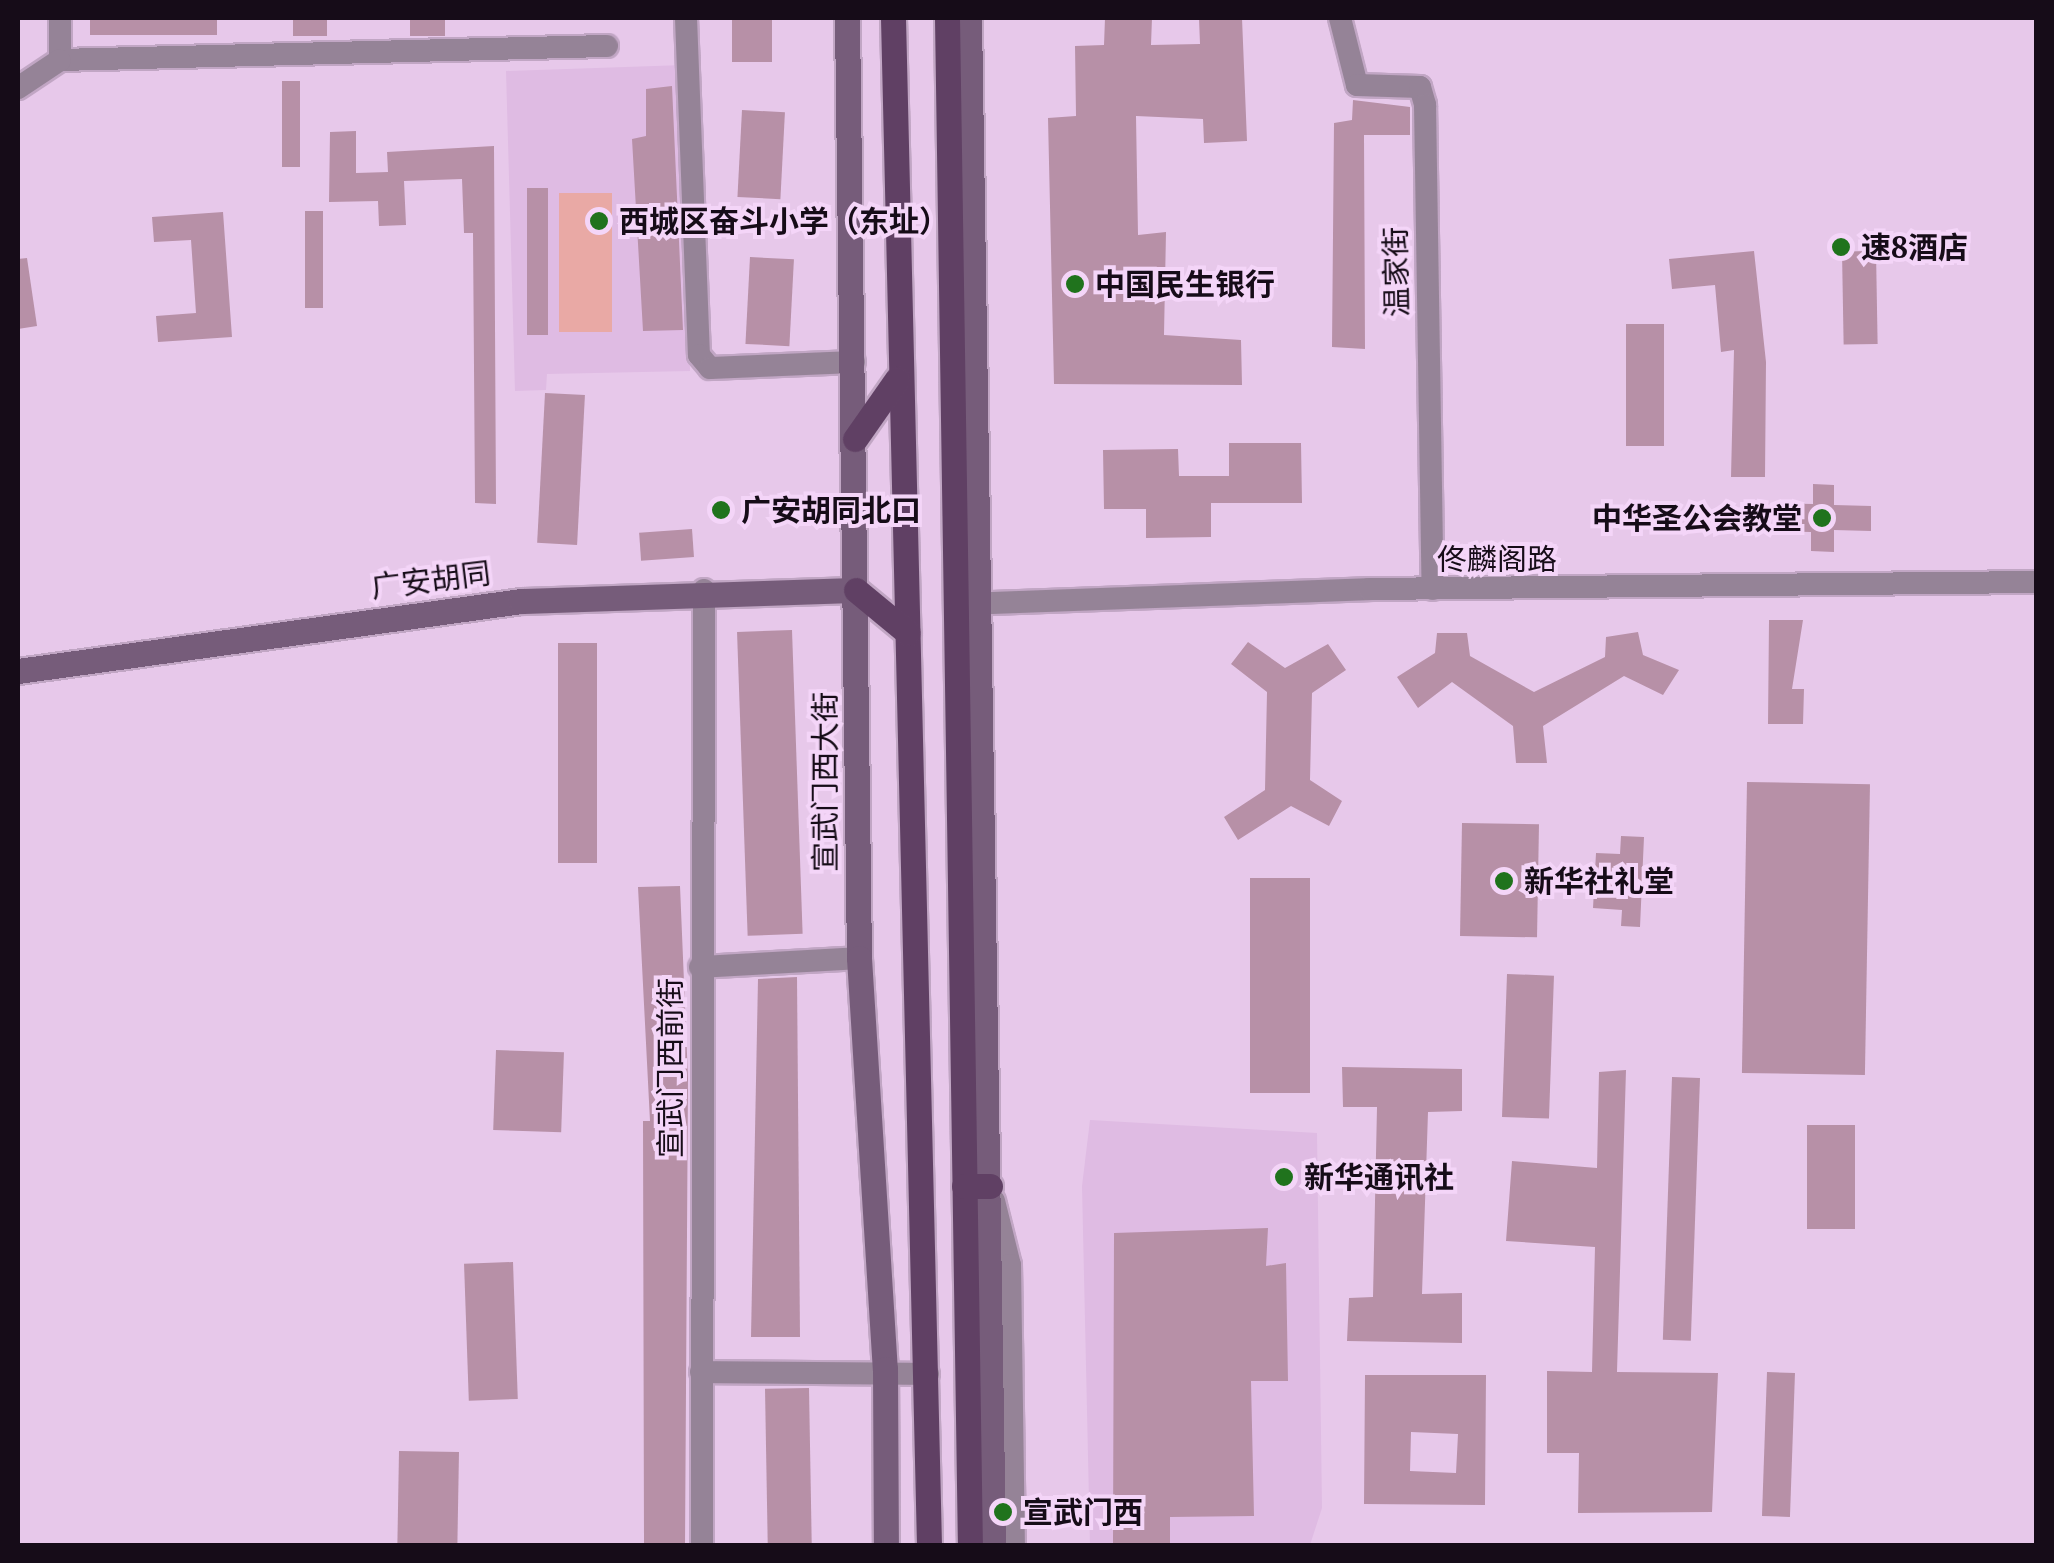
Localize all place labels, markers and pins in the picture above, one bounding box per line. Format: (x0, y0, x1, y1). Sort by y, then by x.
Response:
place label: 西城区奋斗小学（东址） (619, 203, 949, 239)
marker: 西城区奋斗小学（东址） (588, 210, 610, 232)
place label: 速8酒店 (1861, 229, 1968, 265)
marker: 速8酒店 (1830, 236, 1852, 258)
place label: 中国民生银行 (1095, 266, 1275, 302)
marker: 中国民生银行 (1064, 273, 1086, 295)
place label: 广安胡同北口 (741, 492, 921, 528)
marker: 广安胡同北口 (710, 499, 732, 521)
place label: 中华圣公会教堂 (1592, 500, 1802, 536)
marker: 中华圣公会教堂 (1811, 507, 1833, 529)
place label: 新华社礼堂 (1524, 863, 1674, 899)
marker: 新华社礼堂 (1493, 870, 1515, 892)
place label: 新华通讯社 (1304, 1159, 1454, 1195)
marker: 新华通讯社 (1273, 1166, 1295, 1188)
place label: 宣武门西 (1023, 1494, 1143, 1530)
marker: 宣武门西 (992, 1501, 1014, 1523)

